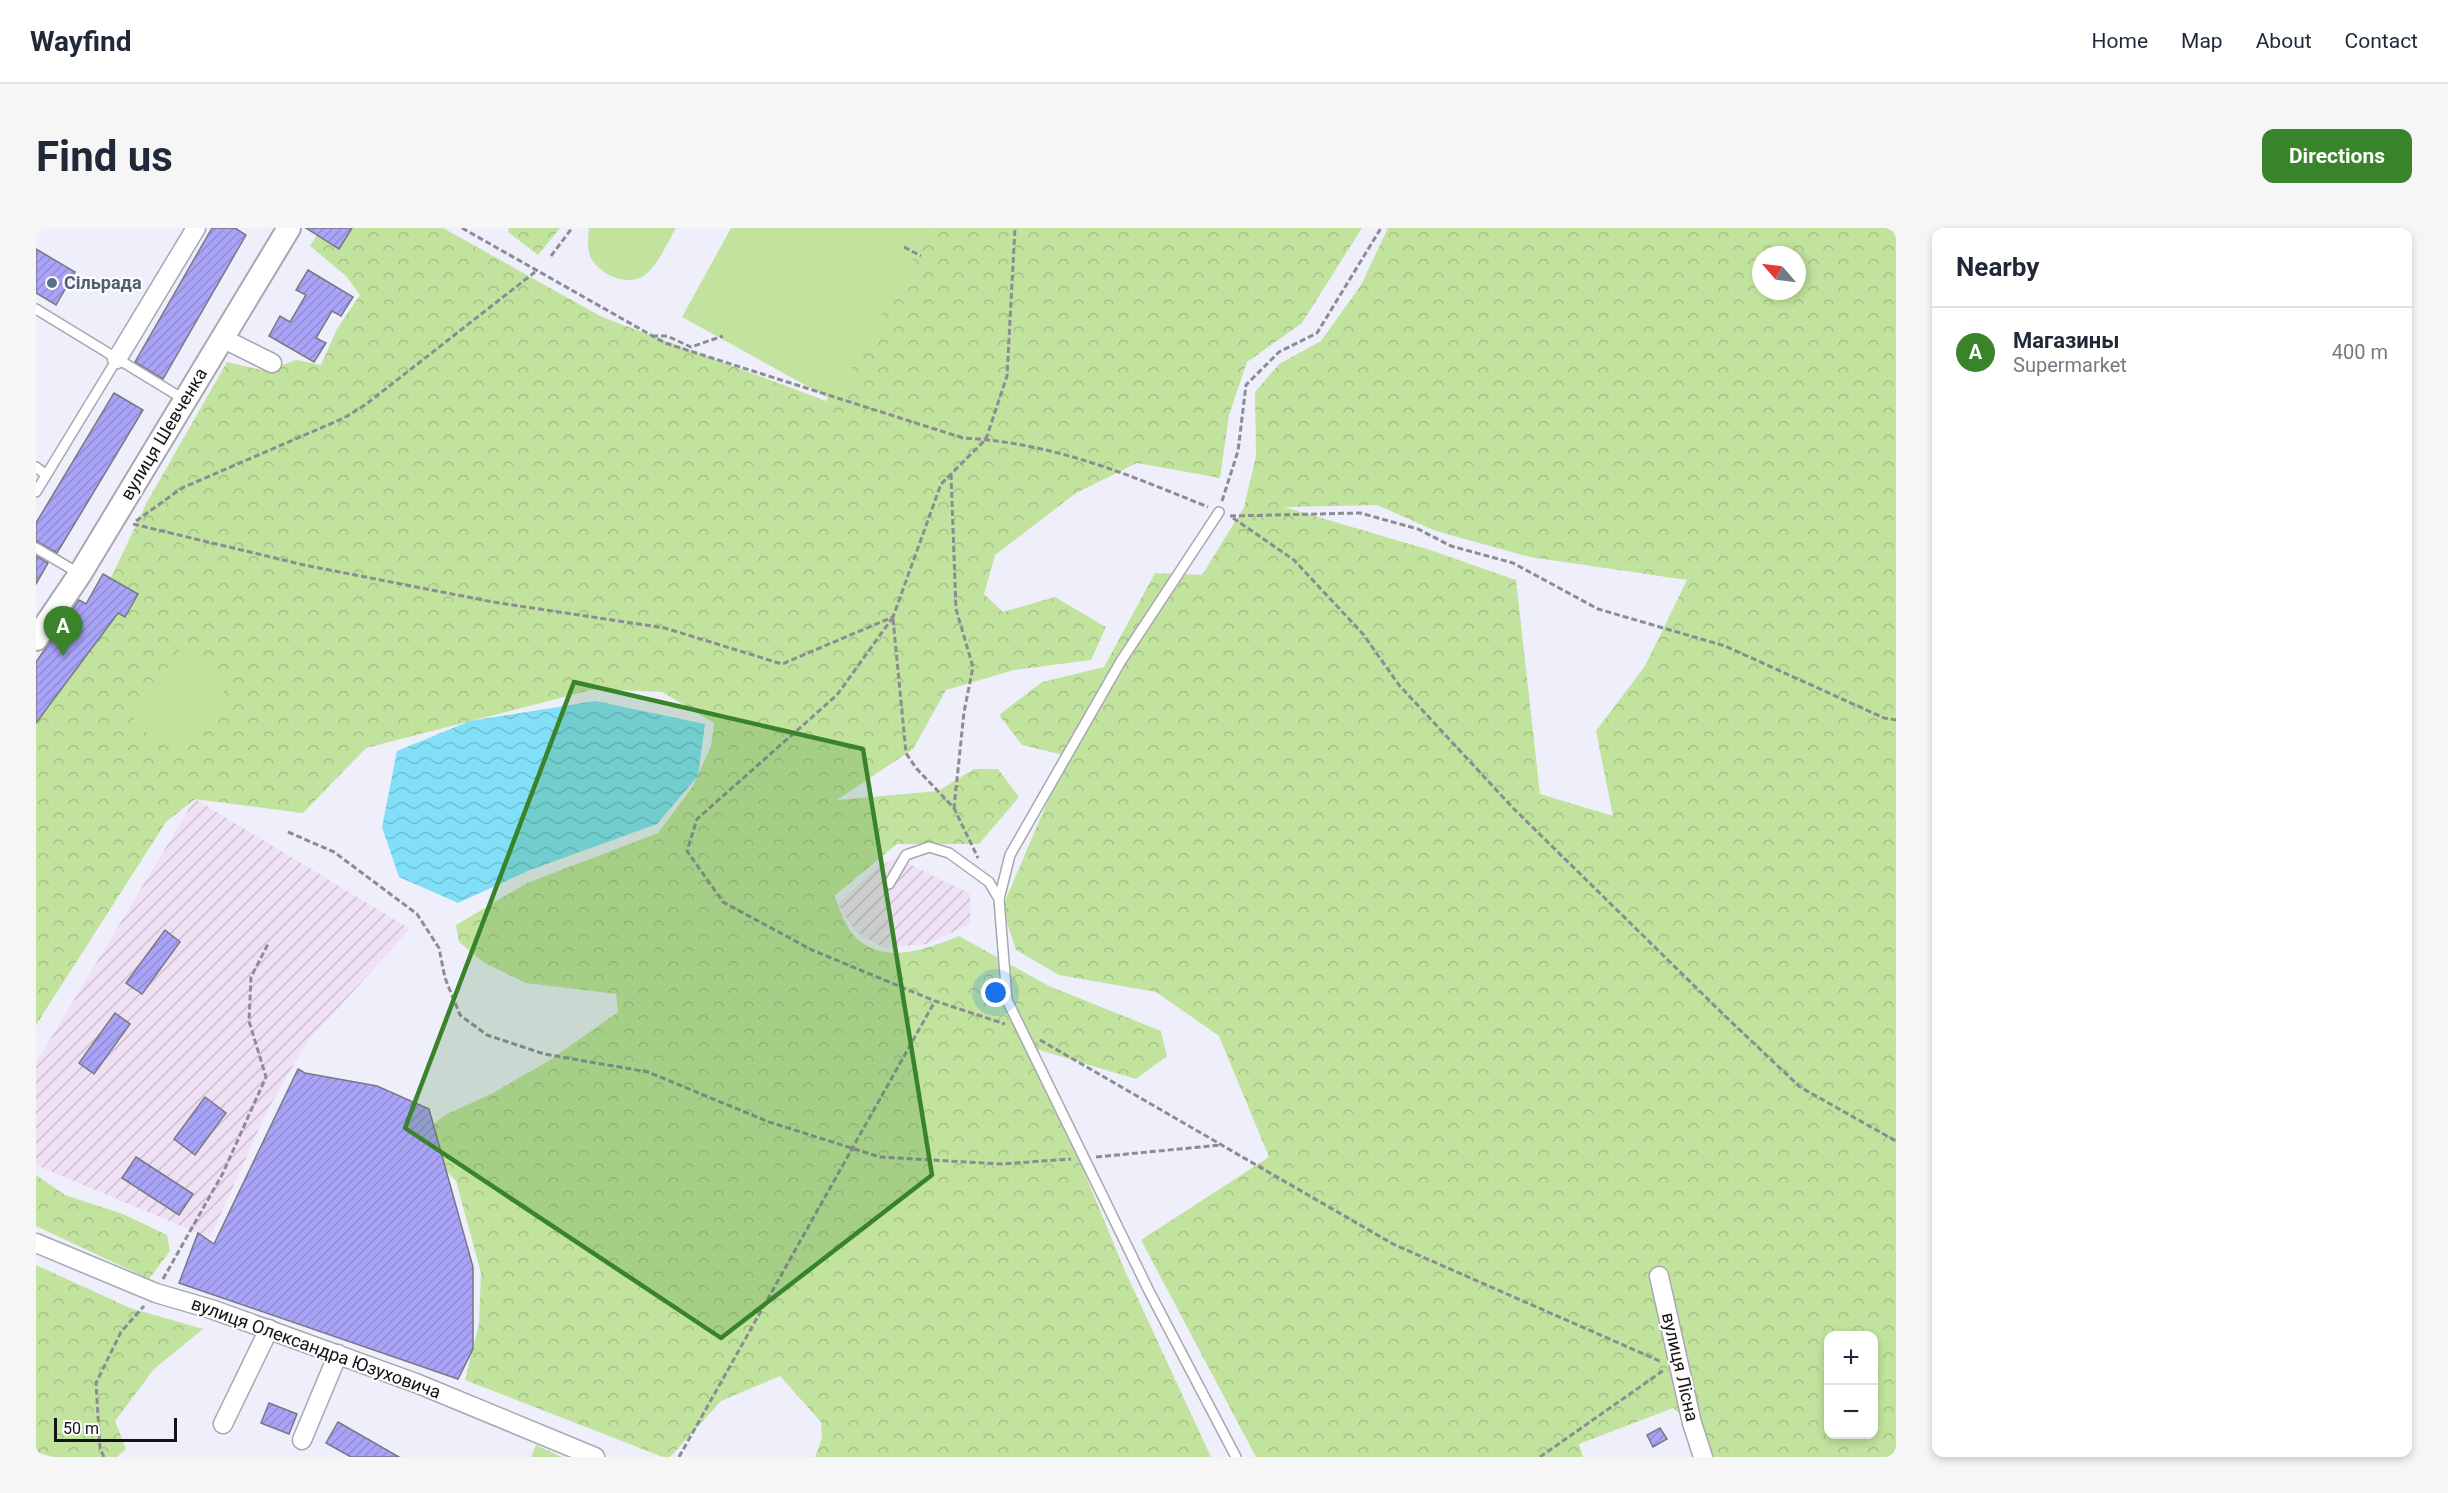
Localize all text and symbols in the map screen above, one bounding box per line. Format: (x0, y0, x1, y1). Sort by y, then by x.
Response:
text: Wayfind (30, 25, 131, 58)
text: Home (2092, 29, 2148, 53)
text: Map (2181, 29, 2223, 53)
text: About (2256, 29, 2312, 53)
text: Contact (2345, 29, 2418, 53)
button: Directions (2262, 129, 2412, 183)
text: Find us (36, 132, 173, 181)
north arrow (1752, 246, 1806, 300)
text: Nearby (1956, 252, 2039, 282)
place label: Сільрада (64, 272, 142, 293)
marker: Сільрада (45, 276, 59, 290)
text: Магазины (2013, 328, 2119, 353)
text: A (1969, 340, 1982, 364)
text: 400 m (2332, 340, 2388, 364)
text: Supermarket (2013, 353, 2127, 377)
street label: вулиця Шевченка (116, 364, 211, 504)
pin: A (44, 606, 82, 656)
your location (981, 978, 1010, 1007)
street label: вулиця Олександра Юзуховича (189, 1293, 444, 1403)
street label: вулиця Лісна (1658, 1310, 1703, 1423)
map controls (1824, 1331, 1878, 1439)
button: + (1824, 1331, 1878, 1385)
button: − (1824, 1385, 1878, 1439)
scale bar (54, 1415, 177, 1442)
text: 50 m (63, 1419, 99, 1438)

